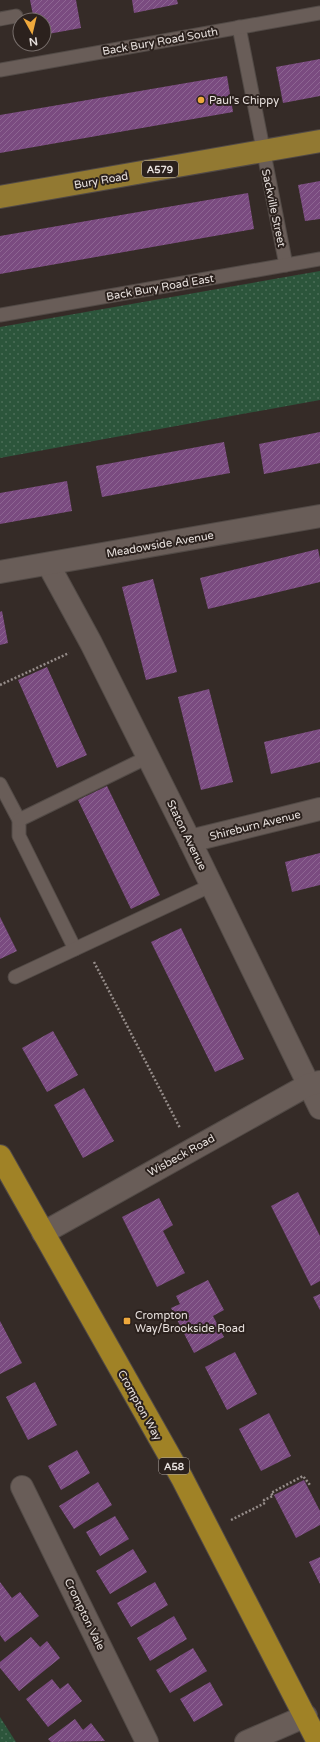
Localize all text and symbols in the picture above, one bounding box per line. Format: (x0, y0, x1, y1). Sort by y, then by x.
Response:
north arrow (12, 12, 52, 52)
street label: Back Bury Road South (101, 25, 219, 58)
text: N (28, 34, 39, 48)
place label: Paul's Chippy (209, 94, 279, 107)
marker: Paul's Chippy (196, 95, 206, 105)
road number: A579 (142, 161, 178, 177)
street label: Sackville Street (259, 168, 288, 248)
street label: Bury Road (73, 169, 129, 192)
street label: Back Bury Road East (105, 272, 215, 303)
street label: Meadowside Avenue (106, 529, 215, 560)
street label: Staton Avenue (164, 798, 209, 872)
street label: Shireburn Avenue (208, 808, 302, 843)
street label: Wisbeck Road (145, 1132, 217, 1179)
place label: Crompton Way/Brookside Road (135, 1309, 245, 1335)
marker: Crompton Way/Brookside Road (122, 1316, 132, 1326)
street label: Crompton Way (115, 1368, 164, 1443)
road number: A58 (159, 1458, 189, 1474)
street label: Crompton Vale (62, 1576, 107, 1652)

